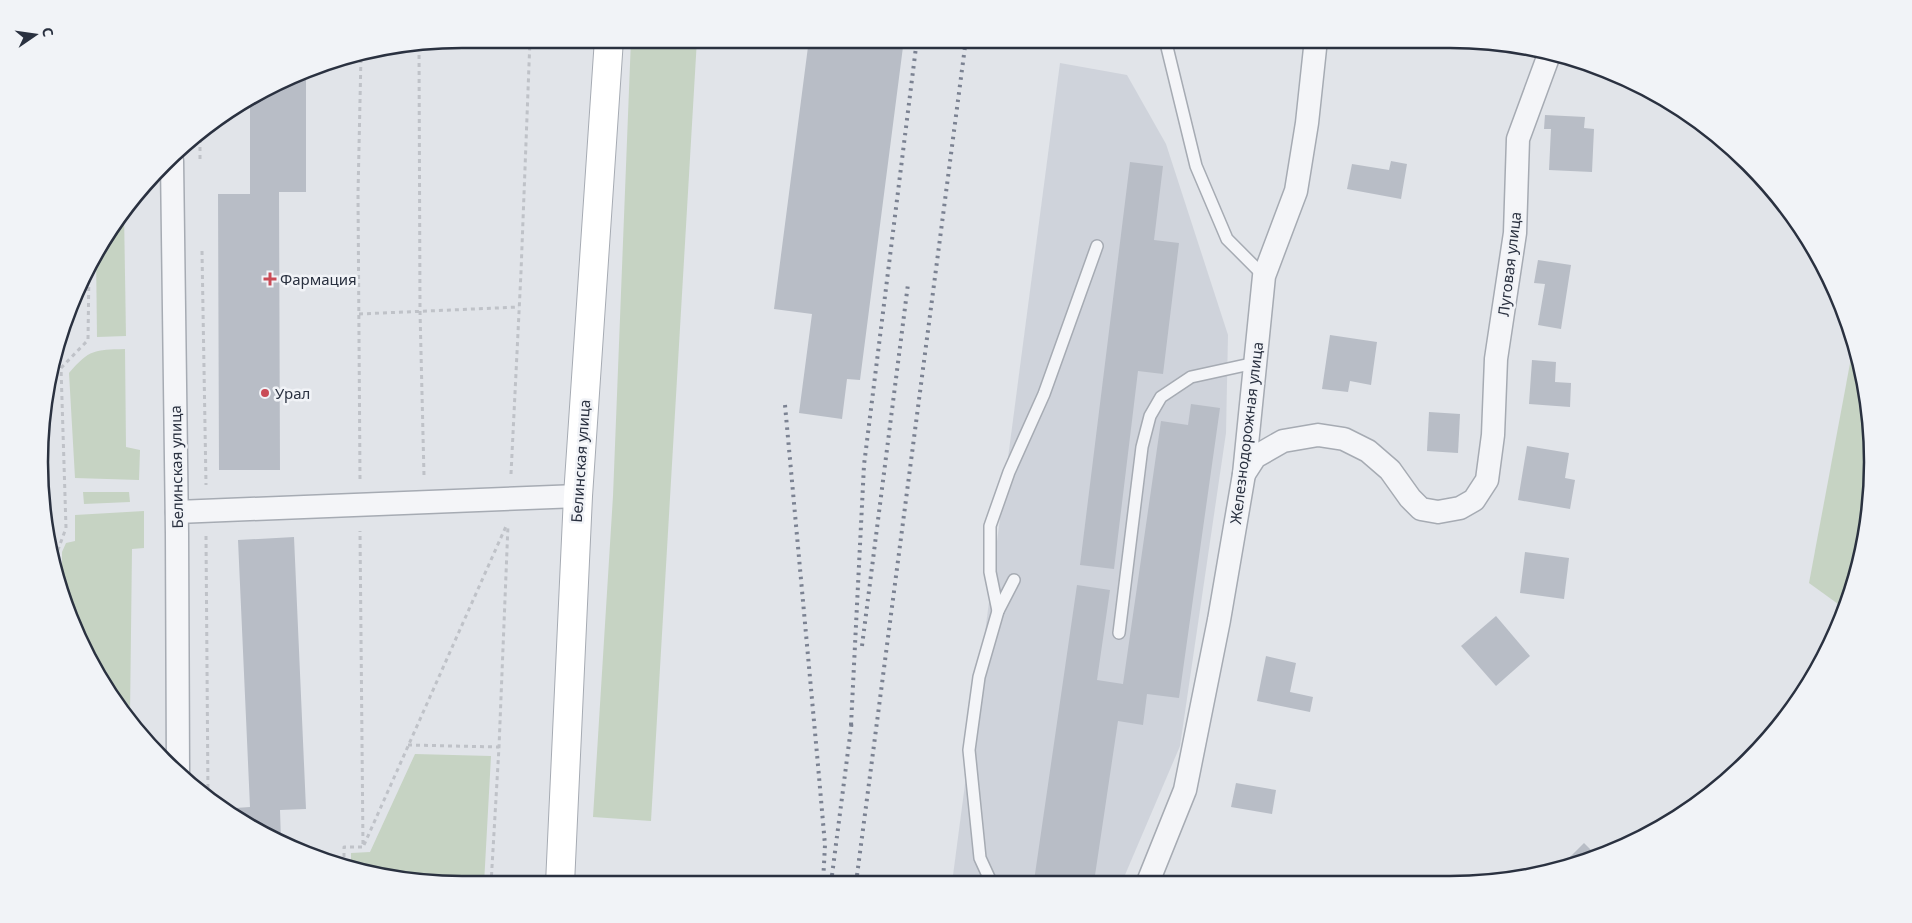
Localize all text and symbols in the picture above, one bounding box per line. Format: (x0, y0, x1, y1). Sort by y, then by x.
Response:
north arrow (10, 10, 60, 60)
text: С (38, 25, 58, 39)
street label: Луговая улица (1493, 211, 1525, 317)
place label: Фармация (280, 269, 357, 289)
marker: Фармация (264, 273, 276, 285)
street label: Железнодорожная улица (1225, 341, 1267, 525)
place label: Урал (275, 383, 310, 403)
marker: Урал (259, 387, 271, 399)
street label: Белинская улица (566, 399, 594, 523)
street label: Белинская улица (165, 405, 187, 529)

